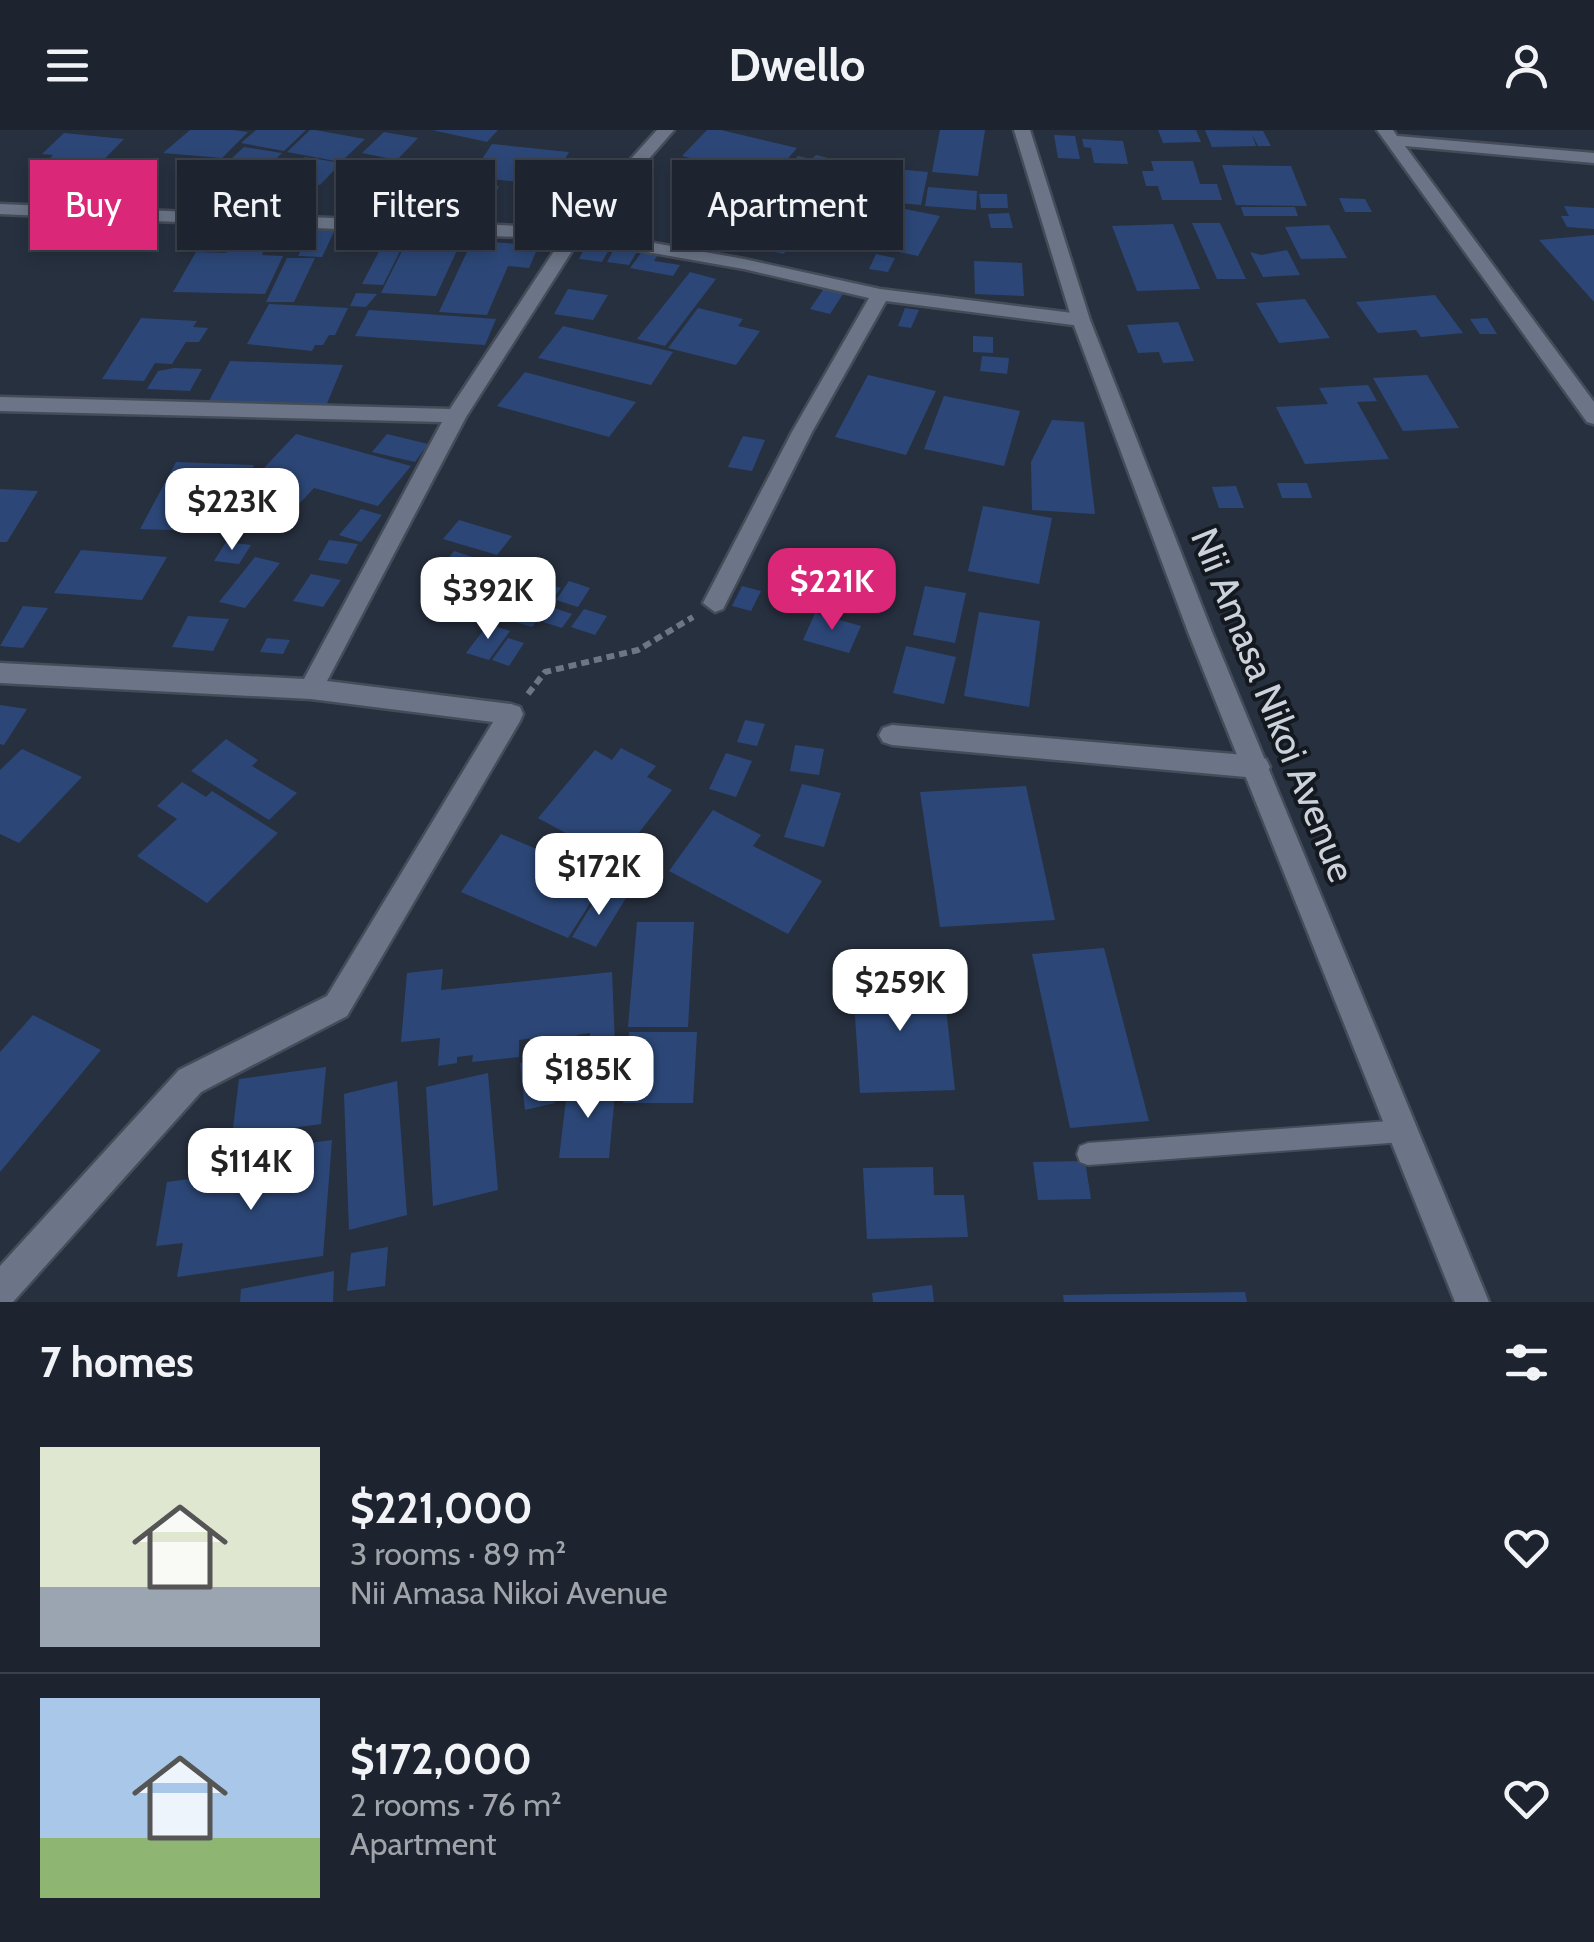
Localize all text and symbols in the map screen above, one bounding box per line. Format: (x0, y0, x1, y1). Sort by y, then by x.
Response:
icon: menu (40, 38, 95, 93)
text: Dwello (728, 38, 866, 92)
icon: person (1499, 38, 1554, 93)
chip: Buy (30, 160, 157, 250)
chip: Rent (177, 160, 316, 250)
chip: Filters (336, 160, 495, 250)
chip: New (515, 160, 652, 250)
chip: Apartment (672, 160, 903, 250)
pin: $223K (162, 468, 302, 553)
text: $223K (187, 481, 277, 520)
street label: Nii Amasa Nikoi Avenue (1181, 521, 1366, 888)
pin: $221K (762, 548, 902, 633)
pin: $392K (418, 557, 558, 642)
text: $221K (790, 561, 874, 600)
text: $392K (443, 570, 533, 609)
pin: $172K (529, 833, 669, 918)
text: $172K (557, 846, 641, 885)
pin: $259K (830, 949, 970, 1034)
text: $259K (855, 962, 945, 1001)
pin: $185K (518, 1036, 658, 1121)
text: $185K (545, 1049, 631, 1088)
pin: $114K (181, 1128, 321, 1213)
text: $114K (210, 1141, 292, 1180)
icon: filters (1499, 1335, 1554, 1390)
text: 7 homes (40, 1336, 194, 1388)
text: $221,000 (350, 1482, 533, 1534)
icon: home (120, 1487, 240, 1607)
icon: heart (1499, 1520, 1554, 1575)
text: 3 rooms · 89 m² (350, 1534, 566, 1573)
text: Nii Amasa Nikoi Avenue (350, 1573, 668, 1612)
text: $172,000 (350, 1733, 532, 1785)
icon: home (120, 1738, 240, 1858)
icon: heart (1499, 1771, 1554, 1826)
text: 2 rooms · 76 m² (350, 1785, 562, 1824)
text: Apartment (350, 1824, 497, 1863)

